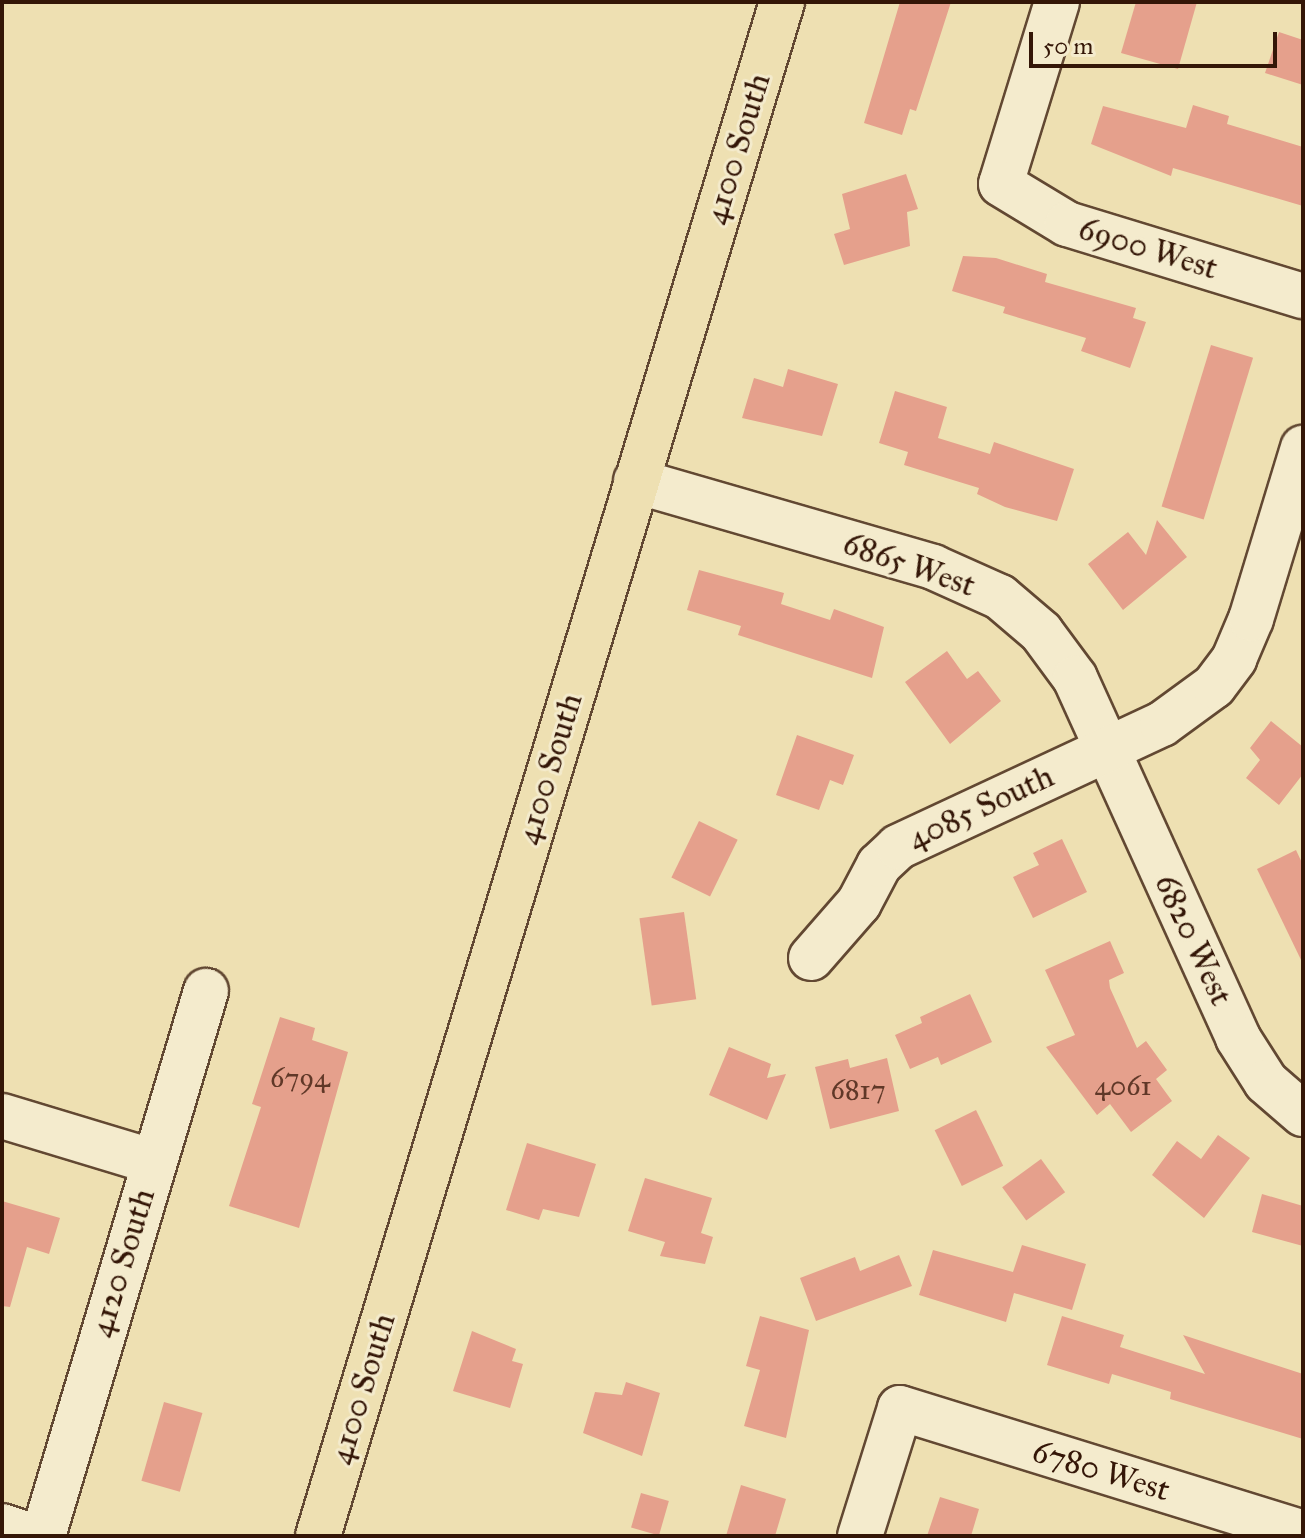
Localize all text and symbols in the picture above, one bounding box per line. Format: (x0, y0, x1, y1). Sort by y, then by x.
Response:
scale bar (1033, 16, 1281, 66)
text: 50 m (1043, 31, 1093, 61)
street label: 4100 South (697, 69, 779, 229)
street label: 6900 West (1074, 210, 1222, 288)
street label: 6865 West (838, 525, 980, 605)
street label: 4100 South (509, 689, 591, 849)
street label: 4085 South (902, 758, 1060, 858)
street label: 6820 West (1146, 868, 1240, 1012)
house number: 6794 (270, 1061, 330, 1095)
house number: 4061 (1094, 1069, 1152, 1103)
house number: 6817 (830, 1073, 886, 1107)
street label: 4120 South (82, 1184, 164, 1342)
street label: 4100 South (322, 1309, 404, 1469)
street label: 6780 West (1028, 1432, 1174, 1510)

